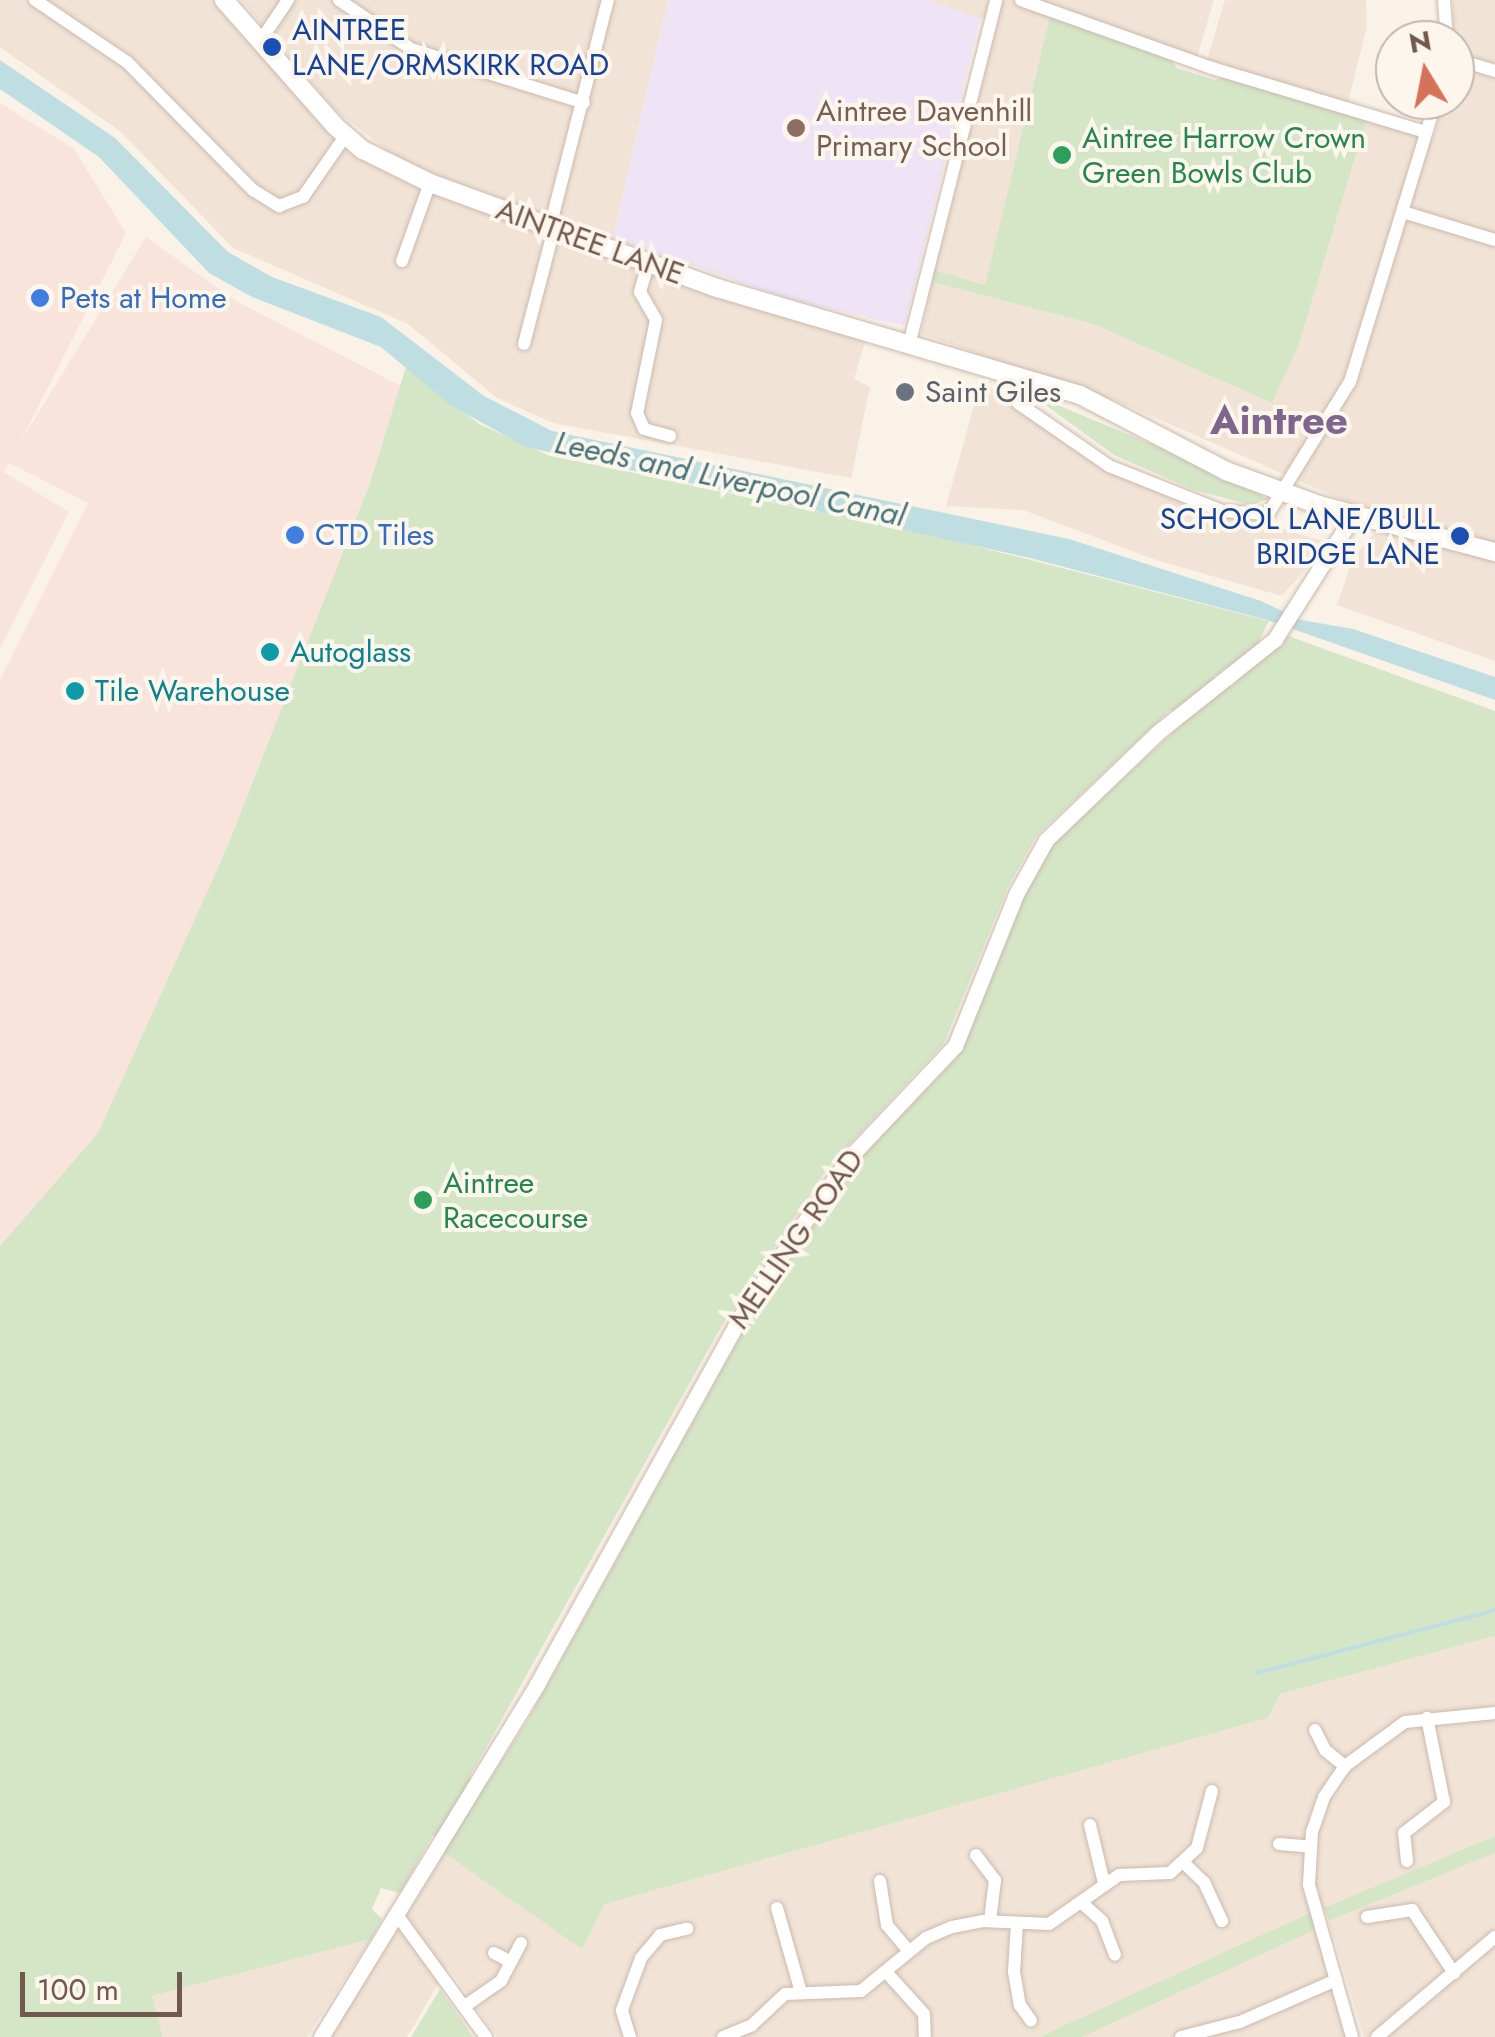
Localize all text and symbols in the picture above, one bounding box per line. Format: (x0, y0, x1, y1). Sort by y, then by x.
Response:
place label: AINTREE LANE/ORMSKIRK ROAD (292, 12, 609, 82)
north arrow (1375, 20, 1475, 120)
text: N (1406, 20, 1435, 64)
marker: AINTREE LANE/ORMSKIRK ROAD (261, 36, 283, 58)
place label: Aintree Davenhill Primary School (816, 93, 1032, 164)
marker: Aintree Davenhill Primary School (785, 117, 807, 139)
place label: Aintree Harrow Crown Green Bowls Club (1082, 120, 1366, 190)
marker: Aintree Harrow Crown Green Bowls Club (1051, 144, 1073, 166)
street label: AINTREE LANE (491, 191, 689, 293)
place label: Pets at Home (60, 280, 227, 316)
marker: Pets at Home (29, 287, 51, 309)
place label: Saint Giles (925, 374, 1061, 410)
marker: Saint Giles (894, 381, 916, 403)
district label: Aintree (1210, 396, 1348, 444)
water label: Leeds and Liverpool Canal (551, 423, 909, 535)
place label: SCHOOL LANE/BULL BRIDGE LANE (1160, 501, 1440, 572)
place label: CTD Tiles (315, 517, 434, 553)
marker: CTD Tiles (284, 524, 306, 546)
marker: SCHOOL LANE/BULL BRIDGE LANE (1449, 525, 1471, 547)
place label: Autoglass (290, 634, 411, 670)
marker: Autoglass (259, 641, 281, 663)
place label: Tile Warehouse (95, 673, 290, 709)
marker: Tile Warehouse (64, 680, 86, 702)
street label: MELLING ROAD (721, 1142, 871, 1336)
place label: Aintree Racecourse (443, 1165, 588, 1236)
marker: Aintree Racecourse (412, 1189, 434, 1211)
scale bar (25, 1952, 188, 2014)
text: 100 m (37, 1968, 119, 2011)

